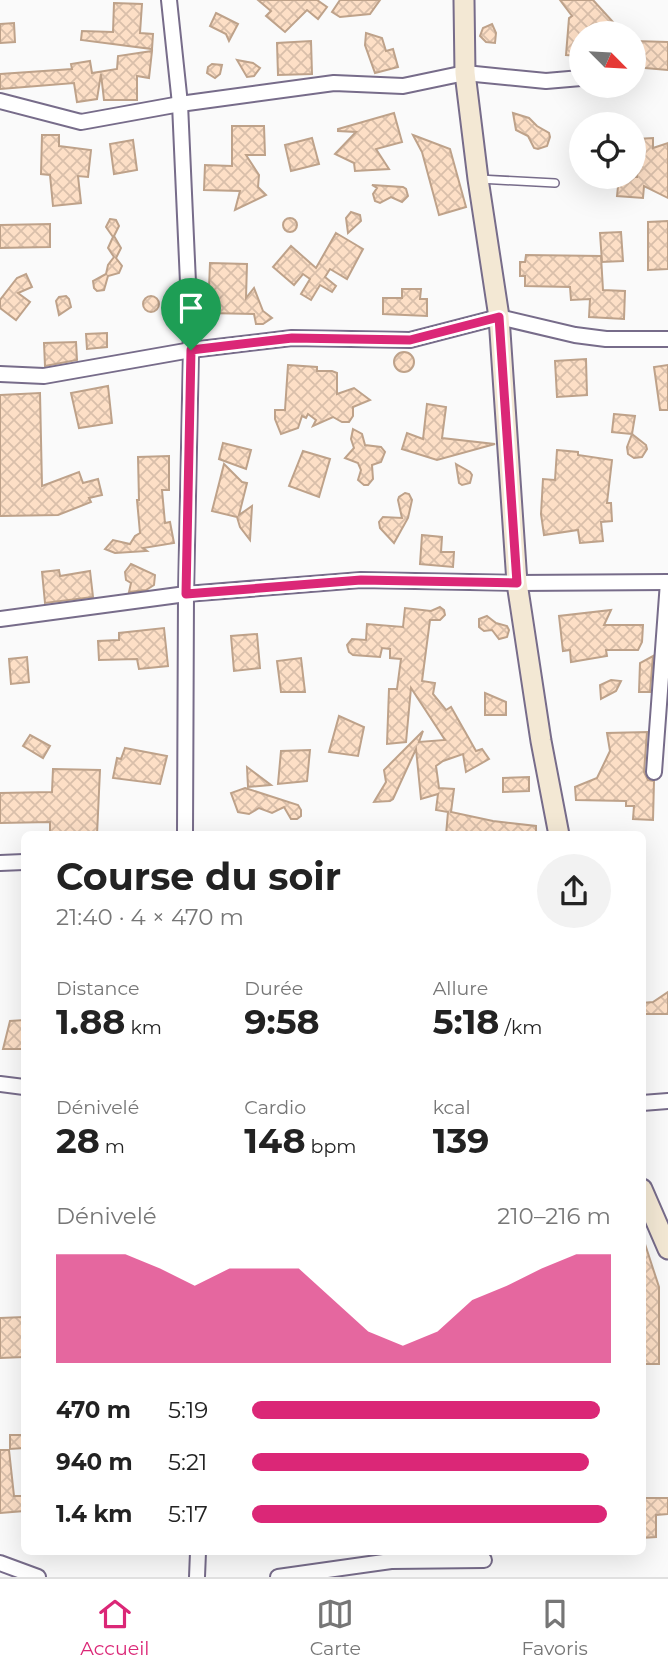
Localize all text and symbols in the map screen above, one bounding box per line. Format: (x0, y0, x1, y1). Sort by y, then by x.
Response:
north arrow (569, 21, 646, 98)
map controls (569, 21, 646, 189)
button: locate (569, 112, 646, 189)
pin (161, 278, 221, 350)
icon: arrive (172, 289, 210, 327)
text: Course du soir (56, 853, 341, 900)
button: share (537, 854, 611, 928)
text: 21:40 · 4 × 470 m (56, 903, 244, 931)
text: Distance (56, 977, 139, 1000)
text: Durée (244, 977, 303, 1000)
text: Allure (433, 977, 488, 1000)
text: 1.88 (56, 1000, 125, 1043)
text: 9:58 (244, 1000, 320, 1043)
text: 5:18 (433, 1000, 499, 1043)
text: km (125, 1016, 162, 1039)
text: /km (499, 1016, 542, 1039)
text: Dénivelé (56, 1096, 139, 1119)
text: Cardio (244, 1096, 306, 1119)
text: kcal (433, 1096, 471, 1119)
text: 28 (56, 1119, 100, 1162)
text: 148 (244, 1119, 306, 1162)
text: 139 (433, 1119, 489, 1162)
text: m (100, 1135, 125, 1158)
text: bpm (306, 1135, 357, 1158)
text: Dénivelé (56, 1202, 157, 1230)
text: 210–216 m (497, 1202, 611, 1230)
text: 470 m (56, 1396, 131, 1424)
text: 5:19 (168, 1396, 208, 1424)
text: 940 m (56, 1448, 133, 1476)
text: 5:21 (168, 1448, 207, 1476)
text: 1.4 km (56, 1500, 133, 1528)
text: 5:17 (168, 1500, 208, 1528)
tab: Accueil (80, 1595, 149, 1660)
tab: Carte (310, 1595, 361, 1660)
tab: Favoris (521, 1595, 588, 1660)

